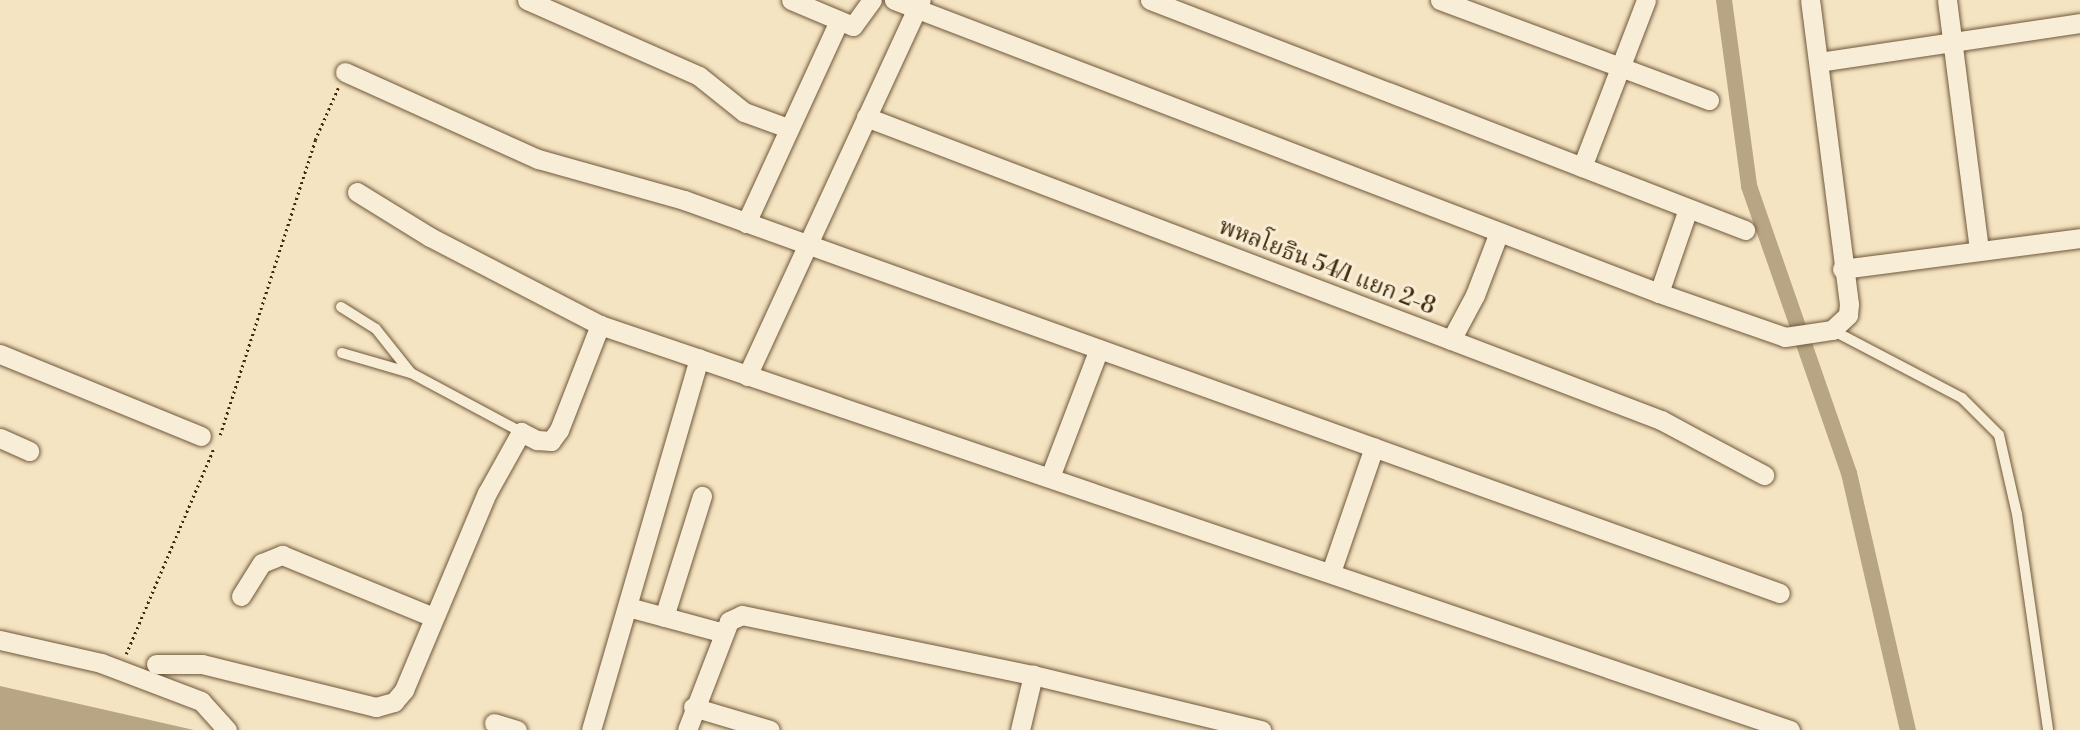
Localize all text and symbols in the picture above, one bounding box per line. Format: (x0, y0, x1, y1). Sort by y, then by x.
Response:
street label: พหลโยธิน 54/1 แยก 2-8 (1215, 213, 1439, 321)

